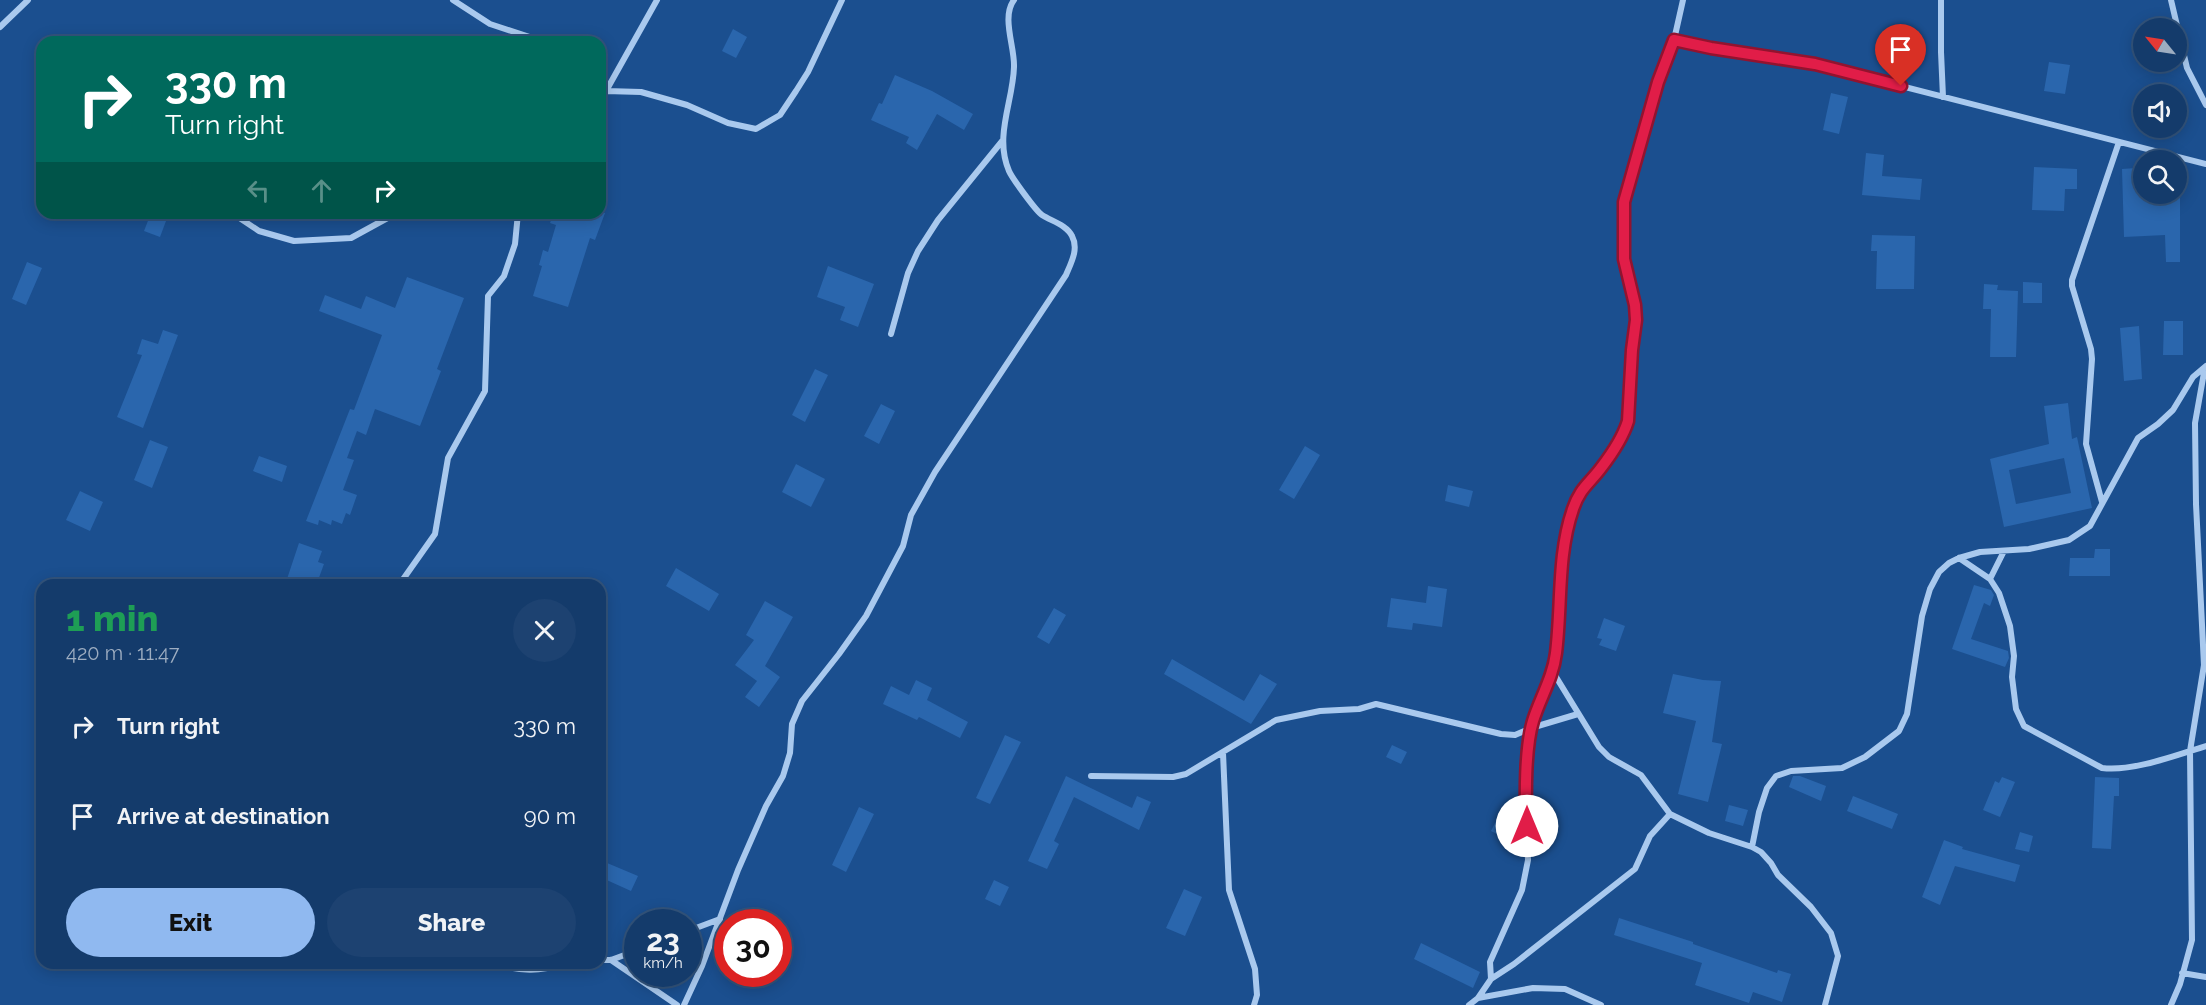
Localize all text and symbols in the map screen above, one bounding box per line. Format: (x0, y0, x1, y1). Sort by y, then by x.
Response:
north arrow (2133, 18, 2187, 72)
map controls (2133, 18, 2187, 204)
pin (1875, 24, 1926, 86)
icon: arrive (1884, 33, 1917, 66)
text: 330 m (165, 59, 287, 108)
icon: right (66, 60, 144, 138)
button: sound (2133, 84, 2187, 138)
text: Turn right (165, 109, 284, 140)
button: search (2133, 150, 2187, 204)
icon: left (242, 174, 275, 207)
icon: ahead (305, 174, 338, 207)
icon: right (368, 174, 401, 207)
text: 1 min (66, 597, 158, 639)
button: close (513, 599, 576, 662)
text: 420 m · 11:47 (66, 641, 179, 665)
icon: right (66, 710, 99, 743)
text: Turn right (117, 713, 220, 739)
text: 330 m (513, 713, 576, 739)
position arrow (1495, 794, 1559, 858)
icon: arrive (66, 800, 99, 833)
text: Arrive at destination (117, 803, 330, 829)
text: 90 m (524, 803, 576, 829)
button: Exit (66, 888, 315, 957)
button: Share (327, 888, 576, 957)
speed limit sign: 30 (714, 909, 792, 987)
text: 23 (646, 923, 680, 958)
text: km/h (643, 954, 683, 972)

